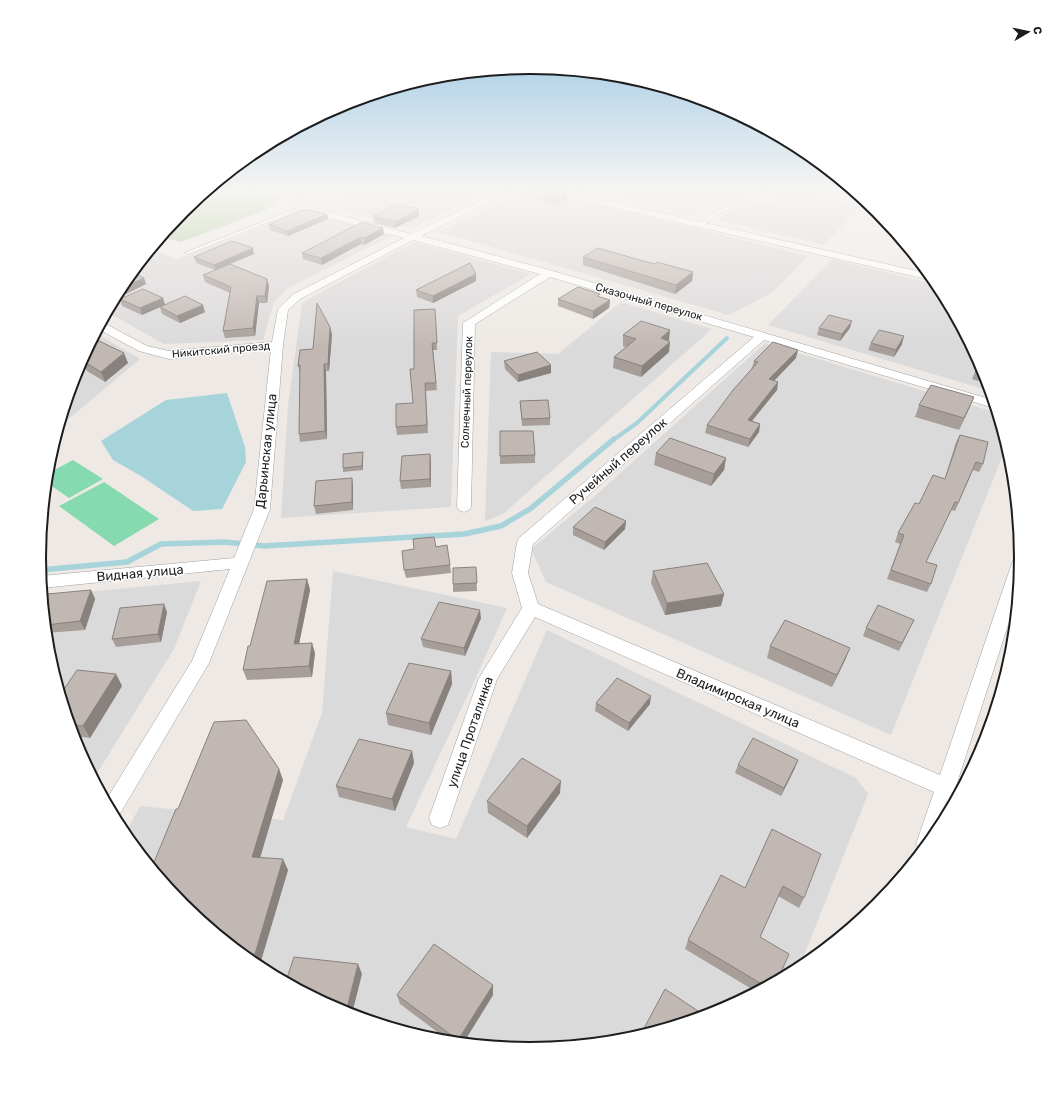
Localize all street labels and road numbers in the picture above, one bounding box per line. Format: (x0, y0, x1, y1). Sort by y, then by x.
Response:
street label: Сказочный переулок (594, 281, 704, 324)
street label: Солнечный переулок (459, 336, 475, 448)
street label: Никитский проезд (171, 339, 271, 361)
street label: Дарьинская улица (253, 393, 279, 509)
street label: Ручейный переулок (566, 414, 670, 507)
street label: Видная улица (96, 562, 184, 584)
street label: Владимирская улица (674, 665, 802, 731)
street label: улица Проталинка (444, 675, 496, 789)

